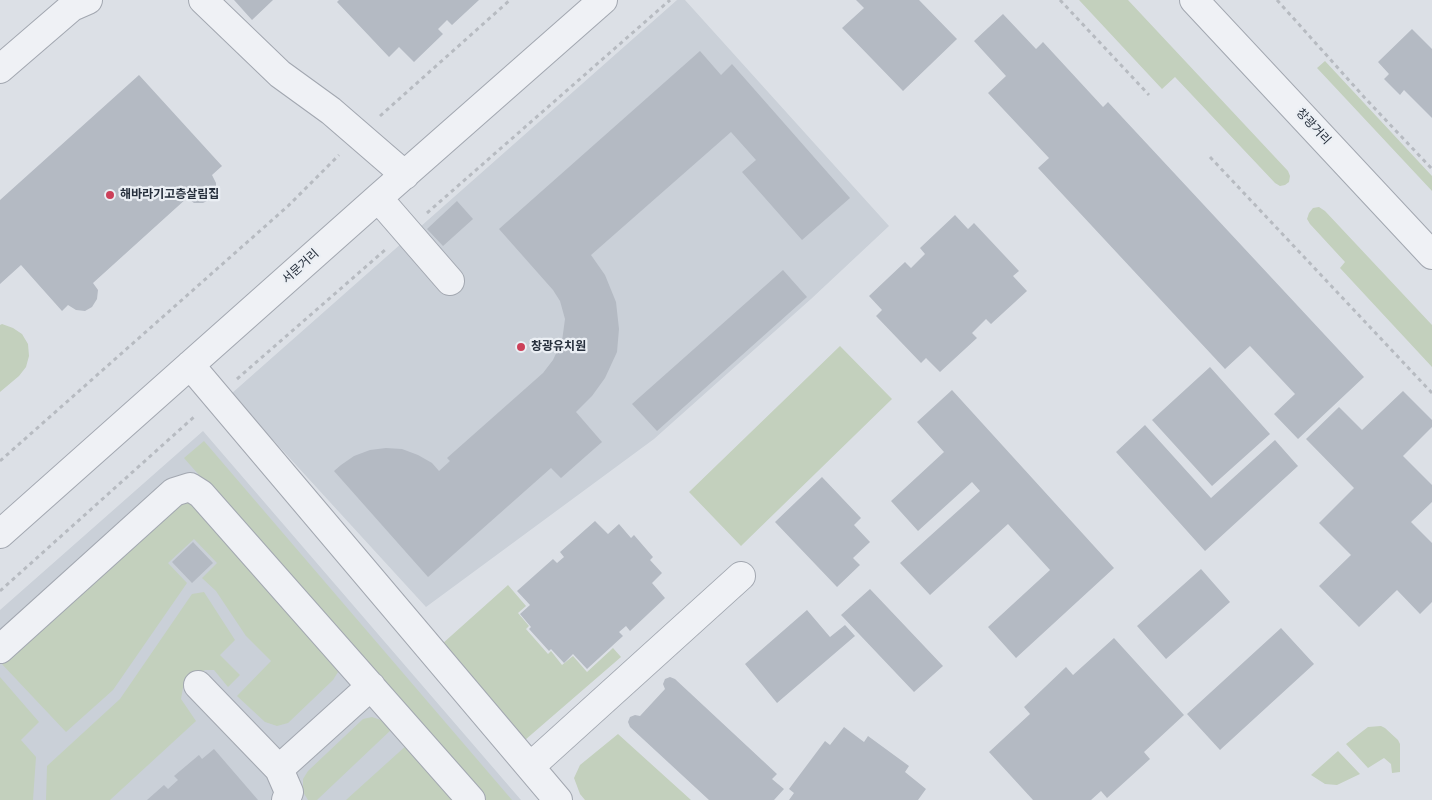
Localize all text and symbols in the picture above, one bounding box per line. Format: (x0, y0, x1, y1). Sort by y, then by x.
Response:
street label: 창광거리 (1293, 106, 1333, 148)
place label: 해바라기고층살림집 (120, 188, 219, 202)
marker: 해바라기고층살림집 (104, 189, 116, 201)
street label: 서문거리 (280, 247, 322, 287)
place label: 창광유치원 (531, 340, 586, 354)
marker: 창광유치원 (515, 341, 527, 353)

